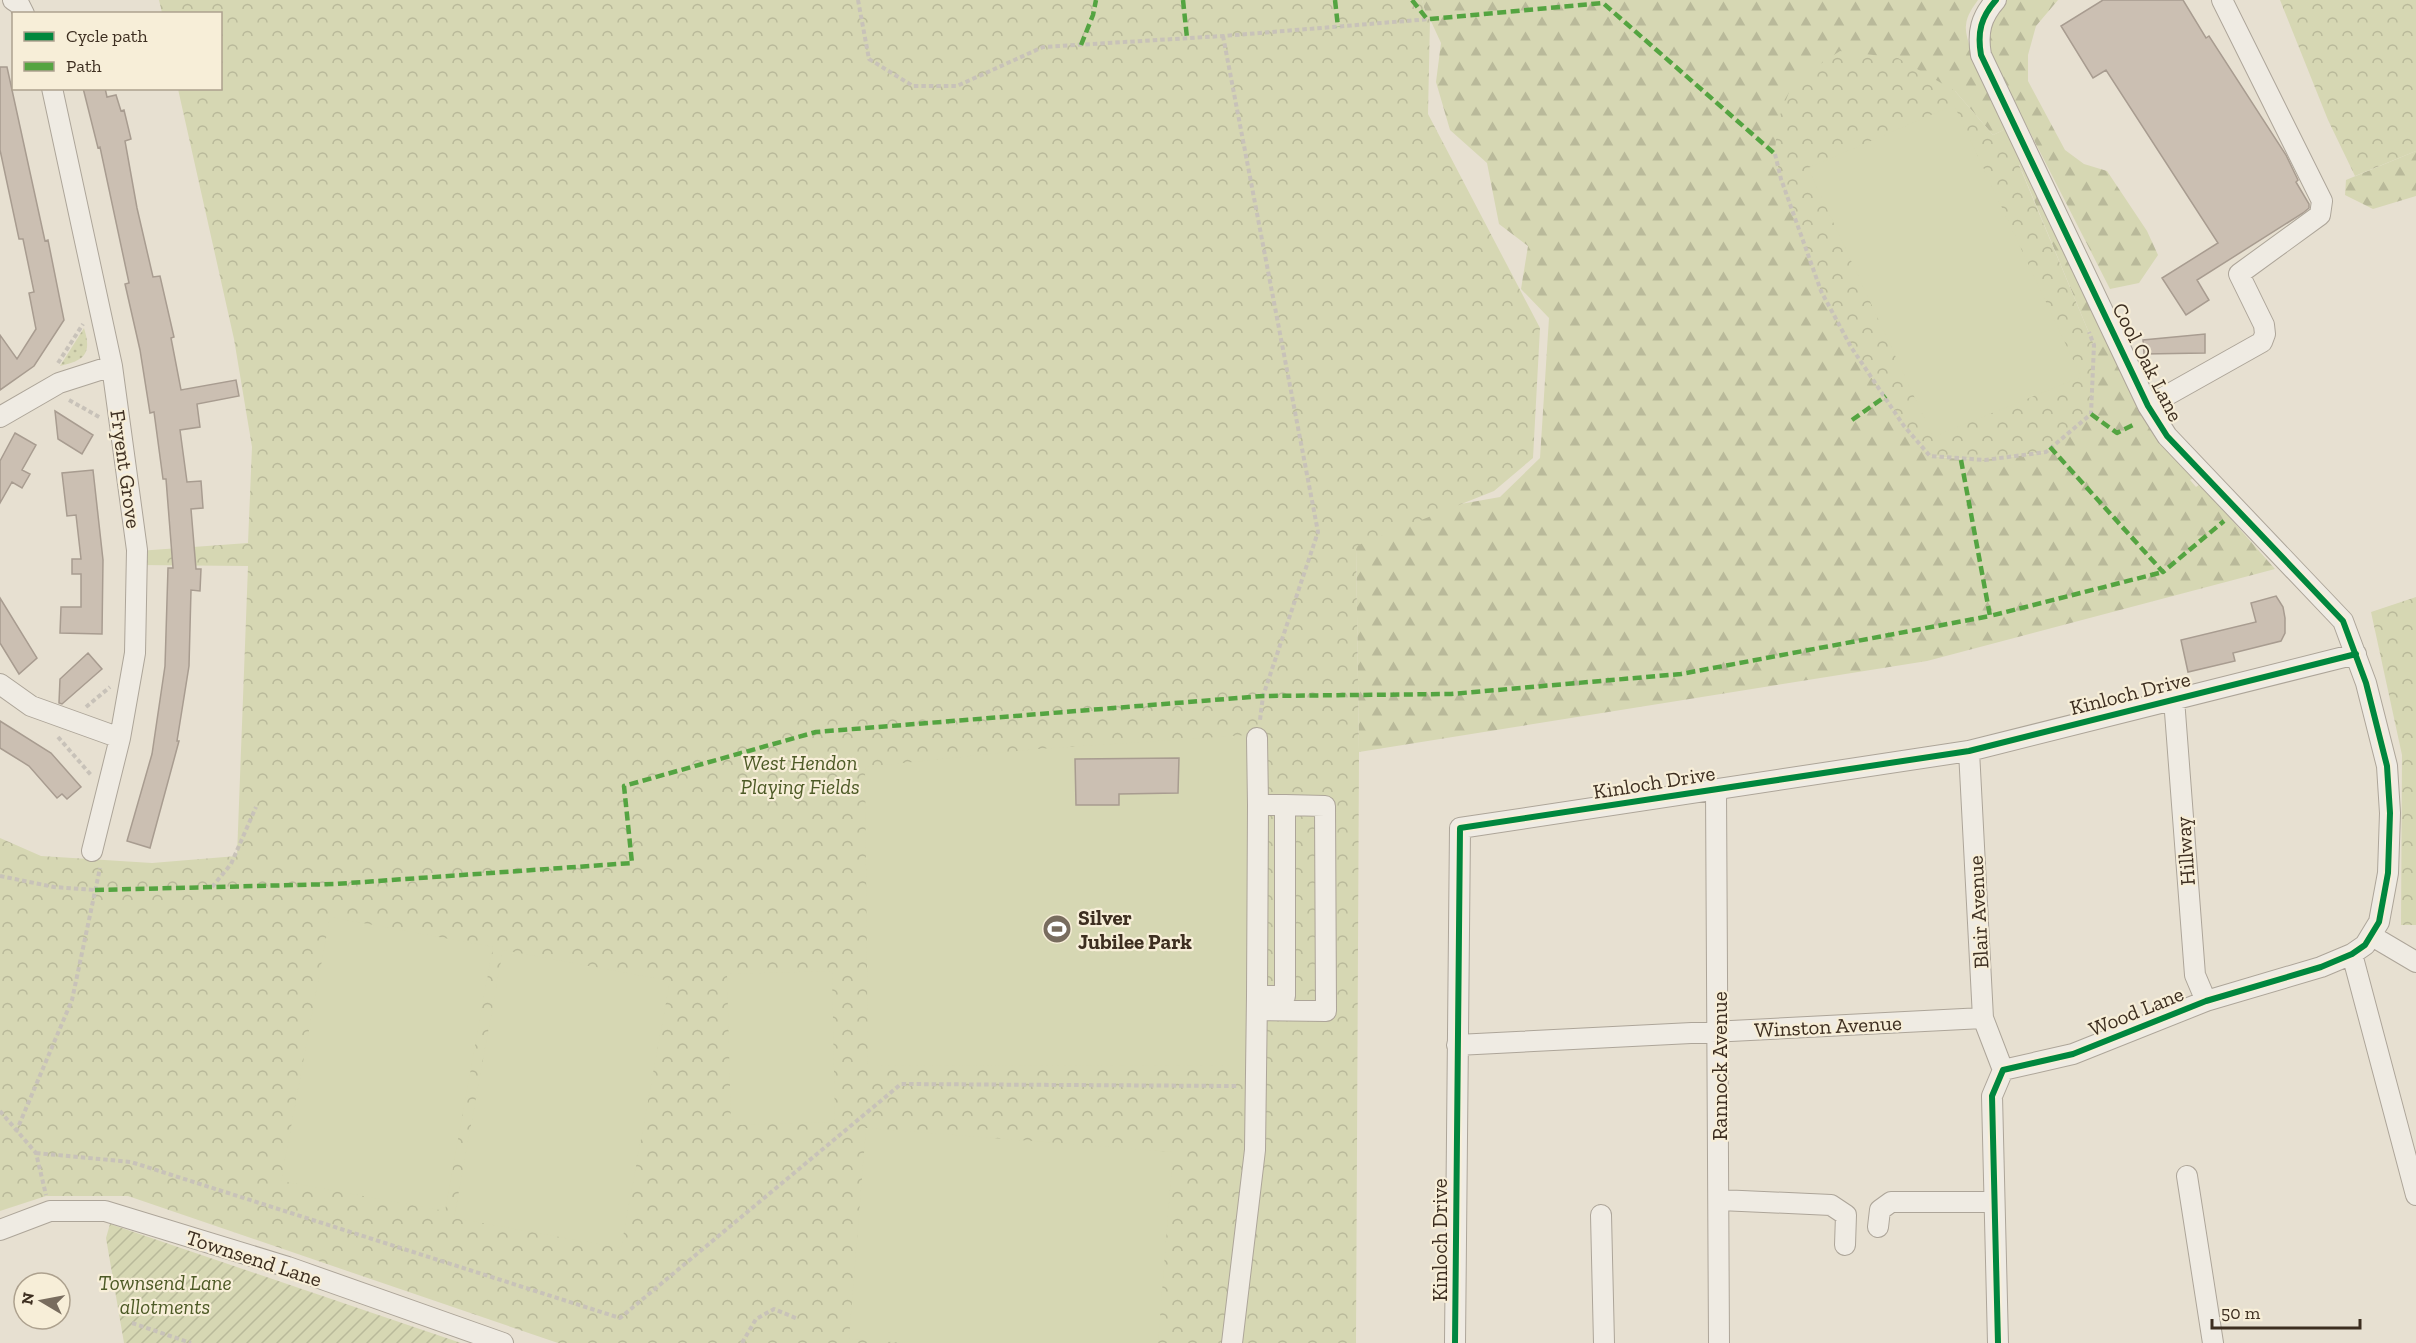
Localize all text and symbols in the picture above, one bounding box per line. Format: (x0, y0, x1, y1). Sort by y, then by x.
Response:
legend (12, 12, 222, 90)
text: Cycle path (66, 25, 148, 47)
text: Path (66, 55, 102, 77)
street label: Cool Oak Lane (2107, 298, 2189, 426)
street label: Fryent Grove (105, 408, 147, 530)
street label: Kinloch Drive (2067, 666, 2193, 720)
park label: West Hendon Playing Fields (740, 750, 860, 799)
street label: Kinloch Drive (1591, 760, 1717, 804)
street label: Hillway (2170, 815, 2200, 886)
street label: Blair Avenue (1963, 855, 1993, 969)
place label: Silver Jubilee Park (1078, 905, 1192, 954)
sports icon: Silver Jubilee Park (1041, 913, 1073, 945)
street label: Wood Lane (2085, 981, 2187, 1041)
street label: Rannock Avenue (1707, 991, 1732, 1141)
street label: Winston Avenue (1754, 1010, 1902, 1042)
street label: Kinloch Drive (1427, 1178, 1452, 1302)
street label: Townsend Lane (183, 1224, 325, 1292)
park label: Townsend Lane allotments (98, 1270, 232, 1319)
north arrow (12, 1271, 72, 1331)
text: N (17, 1291, 38, 1306)
scale bar (2212, 1292, 2360, 1330)
text: 50 m (2221, 1302, 2261, 1324)

